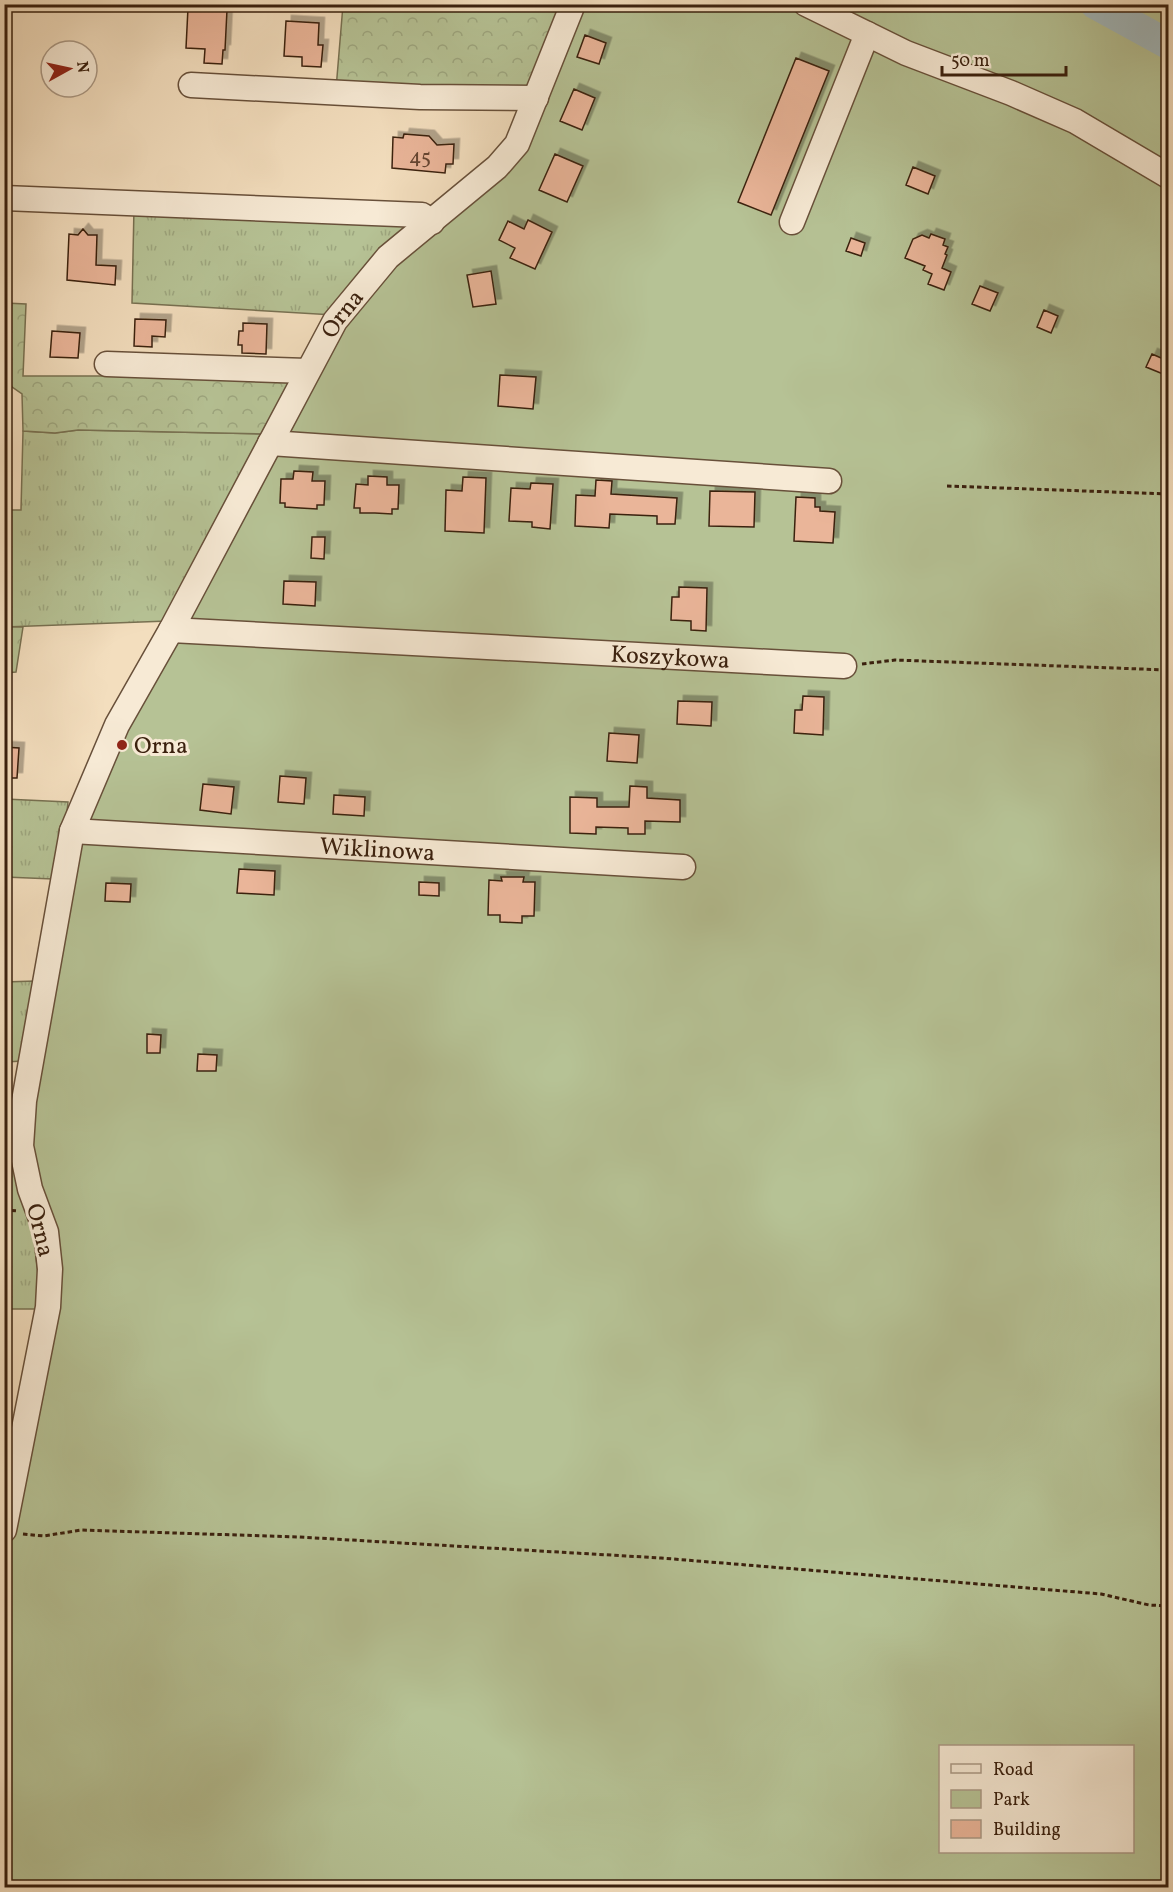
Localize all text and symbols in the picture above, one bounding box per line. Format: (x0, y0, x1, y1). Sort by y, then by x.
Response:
north arrow (39, 39, 99, 99)
scale bar (942, 39, 1066, 77)
text: 50 m (951, 49, 990, 74)
text: N (70, 60, 94, 75)
house number: 45 (409, 143, 431, 172)
street label: Orna (314, 283, 373, 345)
street label: Koszykowa (610, 639, 731, 679)
place label: Orna (134, 730, 188, 764)
marker: Orna (115, 738, 129, 752)
street label: Wiklinowa (319, 831, 436, 871)
street label: Orna (16, 1200, 62, 1261)
legend (939, 1745, 1134, 1853)
text: Road (993, 1758, 1034, 1783)
text: Park (993, 1788, 1030, 1813)
text: Building (993, 1818, 1061, 1843)

